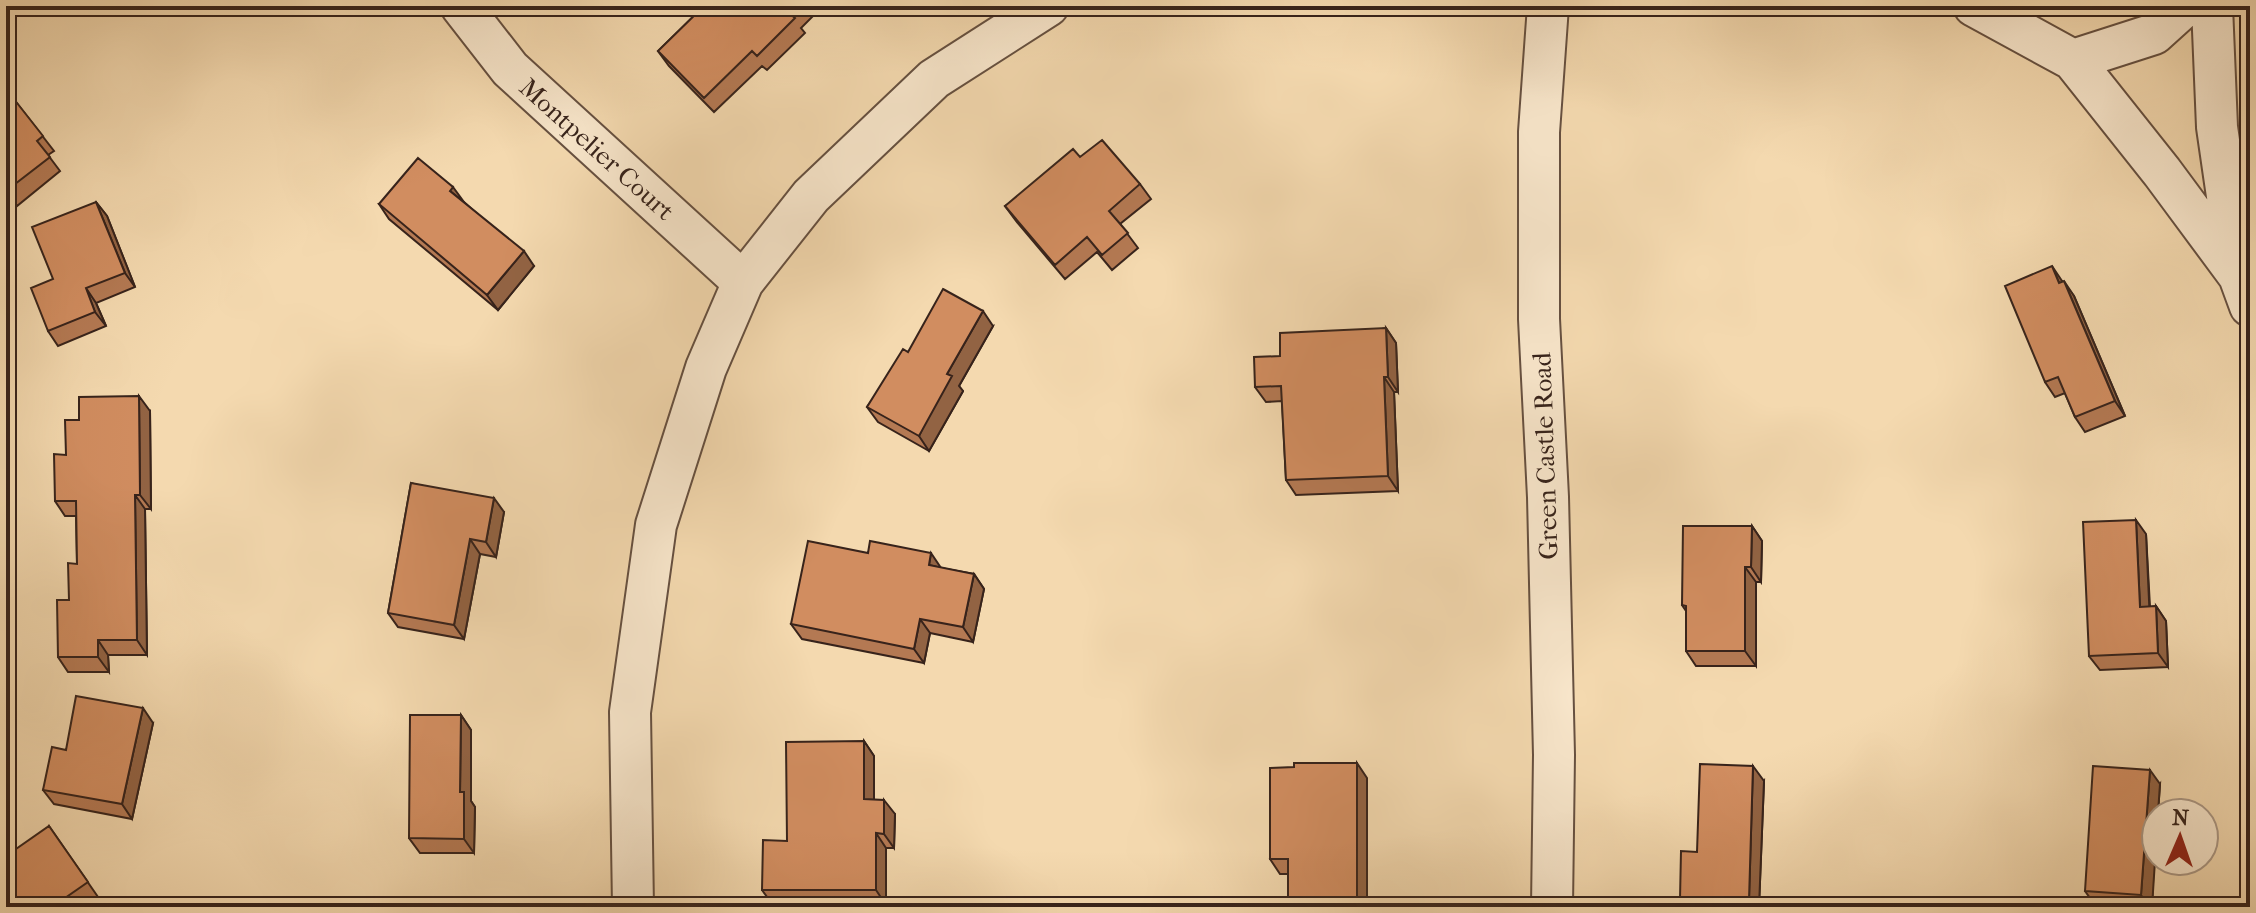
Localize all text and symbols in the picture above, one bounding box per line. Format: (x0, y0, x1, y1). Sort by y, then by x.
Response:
street label: Montpelier Court (513, 72, 681, 227)
street label: Green Castle Road (1526, 351, 1565, 560)
north arrow (2140, 797, 2220, 877)
text: N (2172, 805, 2190, 831)

